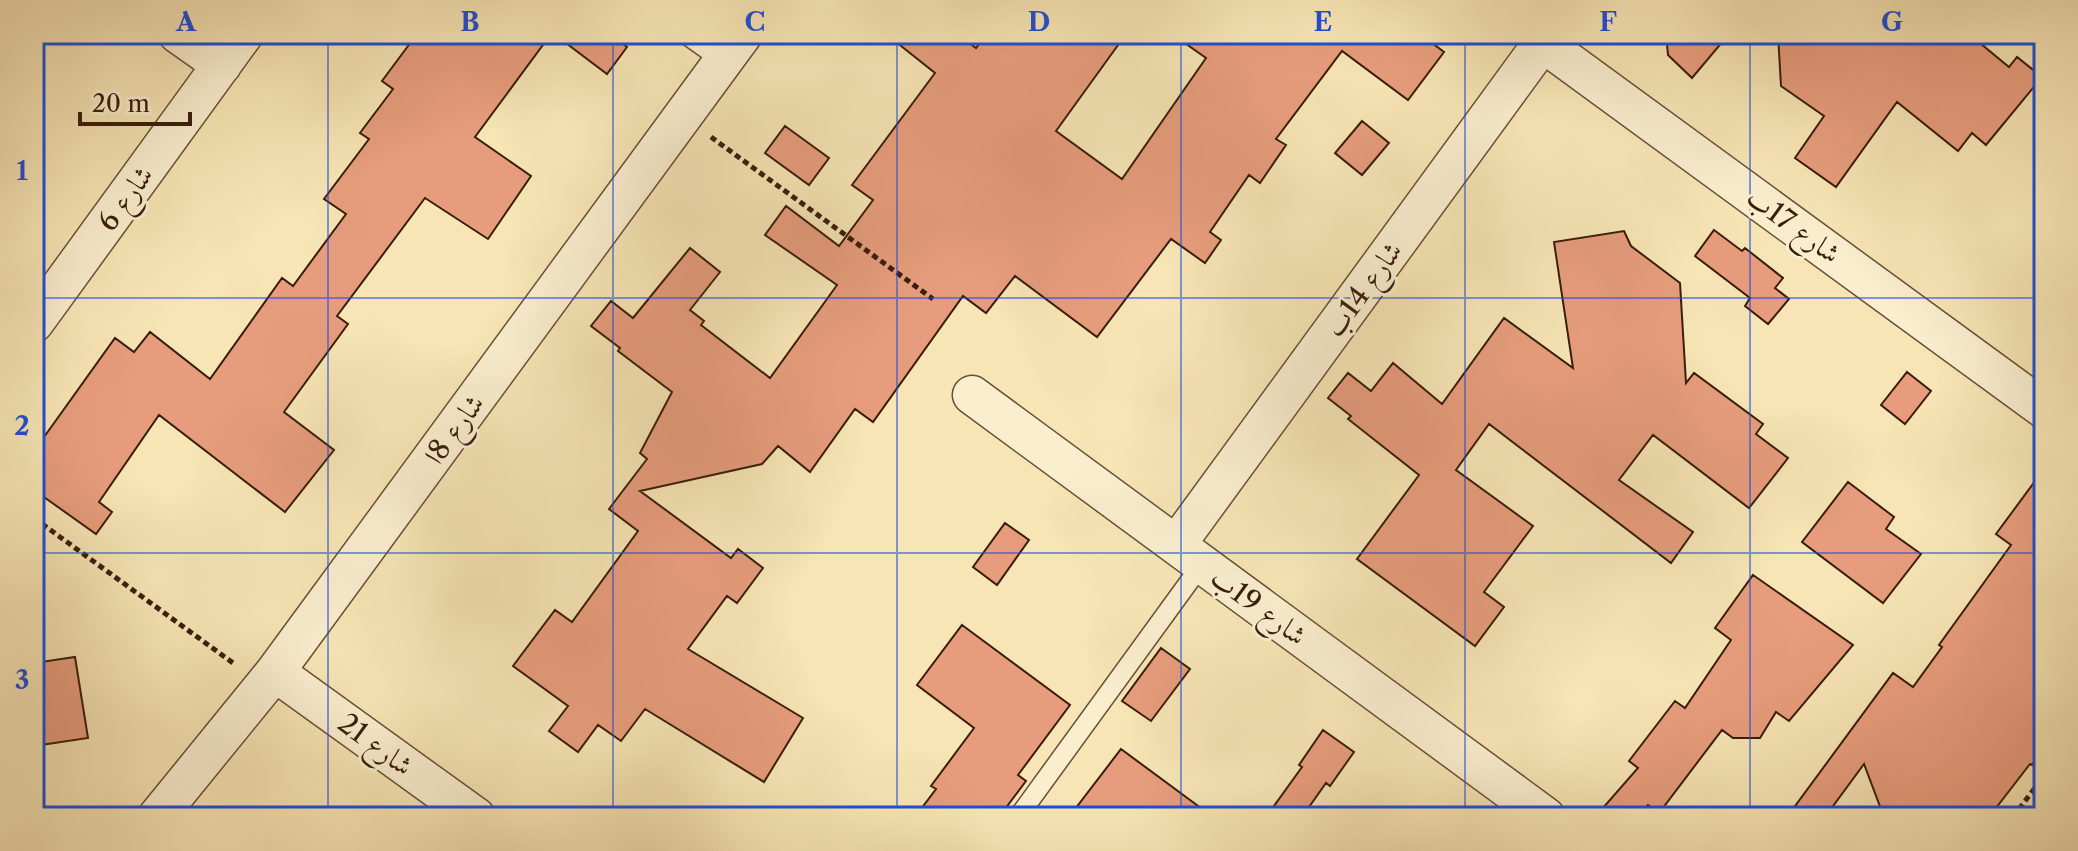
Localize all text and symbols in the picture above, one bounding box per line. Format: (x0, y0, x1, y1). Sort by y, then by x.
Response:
text: A (175, 6, 197, 38)
text: B (460, 6, 480, 38)
text: C (745, 6, 765, 38)
text: D (1028, 6, 1050, 38)
text: E (1314, 6, 1332, 38)
text: F (1599, 6, 1617, 38)
text: G (1881, 6, 1903, 38)
scale bar (80, 76, 190, 126)
text: 20 m (92, 89, 150, 118)
text: 1 (16, 155, 28, 187)
street label: شارع 6 (90, 159, 166, 241)
street label: شارع 17ب (1736, 180, 1848, 276)
street label: شارع 14ب (1317, 235, 1415, 348)
street label: شارع 8ا (417, 387, 497, 475)
text: 2 (14, 410, 30, 442)
street label: شارع 19ب (1200, 560, 1314, 658)
text: 3 (15, 664, 29, 696)
street label: شارع 21 (328, 706, 420, 788)

